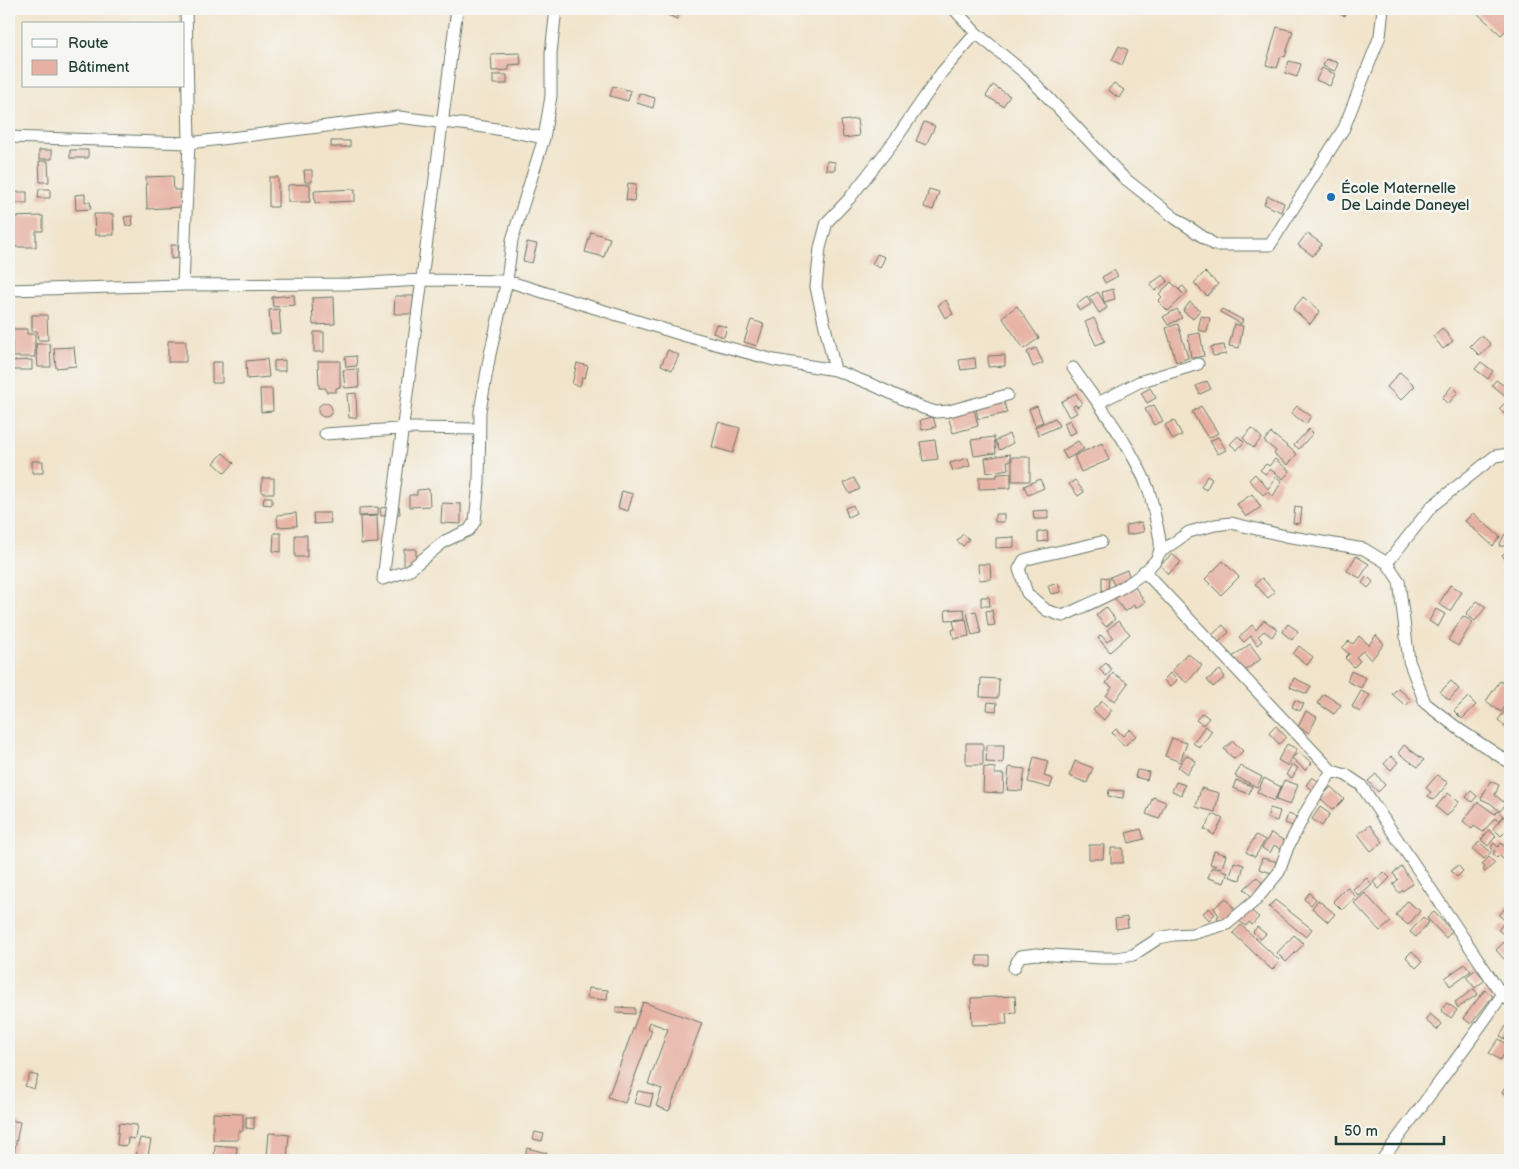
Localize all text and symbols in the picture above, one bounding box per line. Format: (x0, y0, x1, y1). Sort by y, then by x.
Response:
legend (22, 22, 185, 88)
text: Route (68, 34, 109, 53)
text: Bâtiment (68, 58, 130, 77)
place label: École Maternelle De Lainde Daneyel (1341, 179, 1469, 215)
marker: École Maternelle De Lainde Daneyel (1325, 191, 1337, 203)
scale bar (1336, 1114, 1444, 1146)
text: 50 m (1344, 1122, 1378, 1141)

